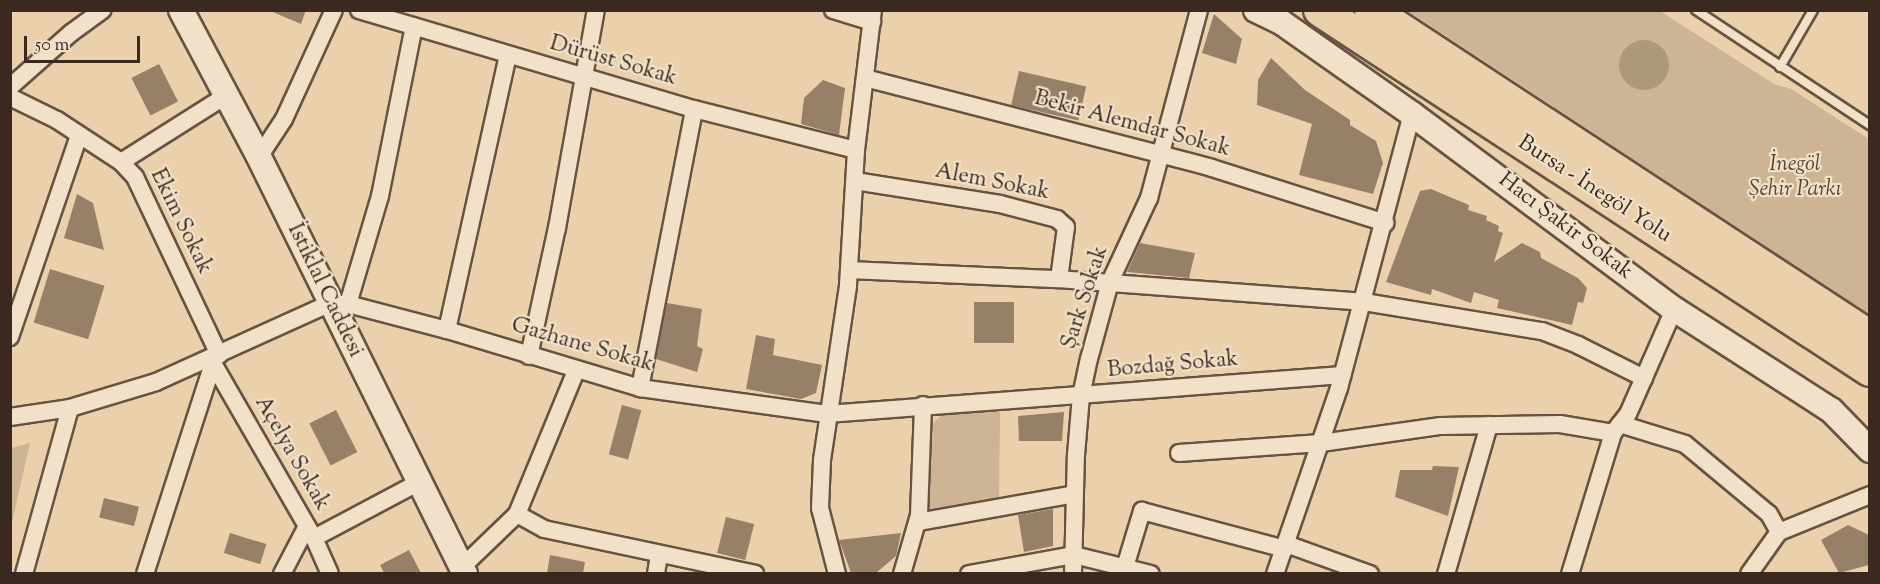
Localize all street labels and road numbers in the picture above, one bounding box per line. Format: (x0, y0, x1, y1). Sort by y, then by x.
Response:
street label: Dürüst Sokak (546, 31, 680, 93)
street label: Bekir Alemdar Sokak (1031, 86, 1233, 164)
street label: Bursa - İnegöl Yolu (1512, 130, 1676, 250)
street label: Alem Sokak (933, 159, 1051, 207)
street label: Ekim Sokak (143, 165, 217, 279)
street label: Hacı Şakir Sokak (1493, 168, 1637, 286)
street label: İstiklal Caddesi (280, 220, 368, 362)
street label: Şark Sokak (1057, 243, 1115, 353)
street label: Gazhane Sokak (508, 313, 656, 379)
street label: Bozdağ Sokak (1107, 347, 1239, 385)
street label: Açelya Sokak (248, 392, 334, 516)

